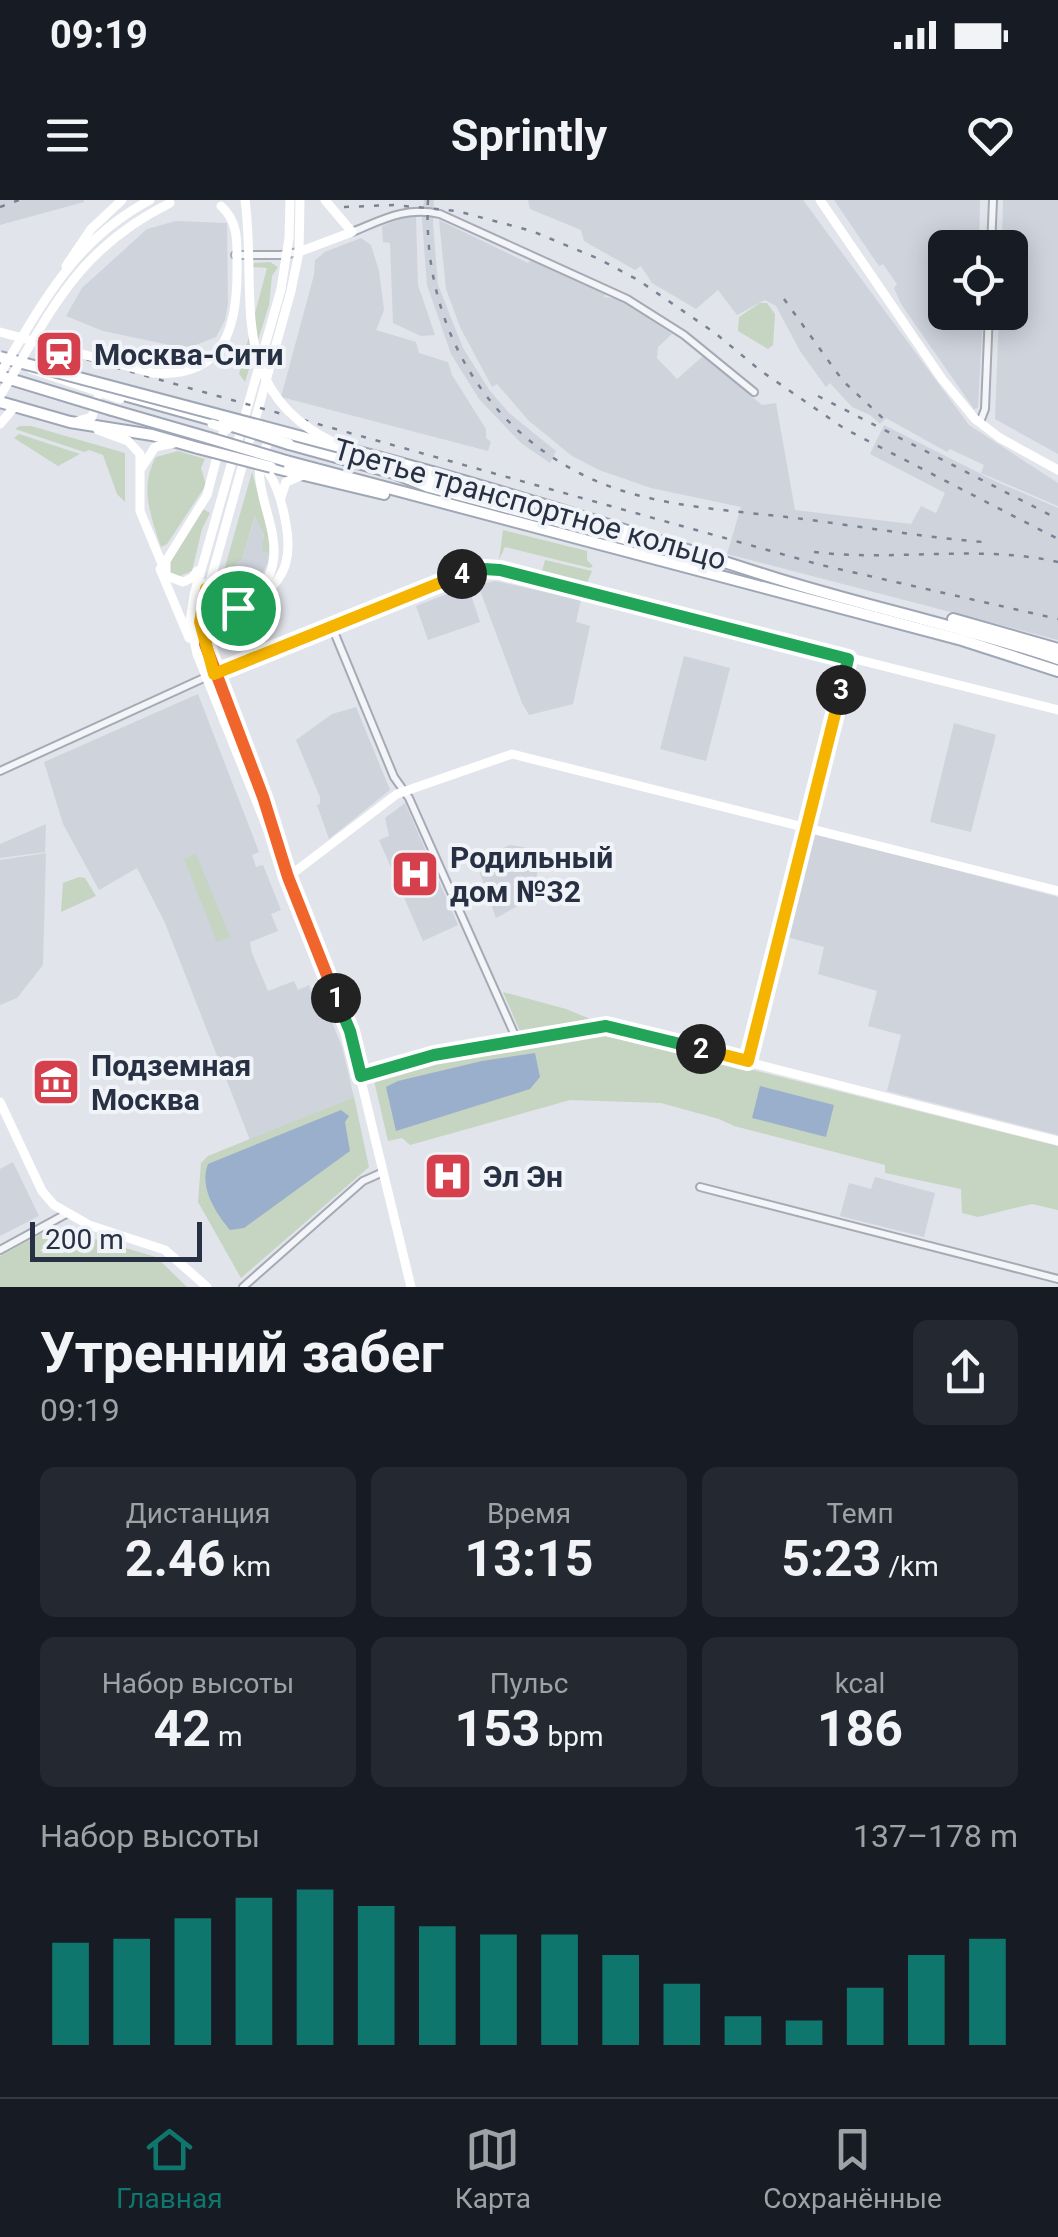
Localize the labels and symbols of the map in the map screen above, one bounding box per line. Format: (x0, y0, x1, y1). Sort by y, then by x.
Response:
station icon: Москва-Сити (33, 328, 85, 380)
place label: Москва-Сити (94, 337, 283, 372)
street label: Третье транспортное кольцо (329, 431, 731, 577)
pin: 4 (437, 549, 487, 599)
pin (196, 566, 281, 651)
pin: 3 (816, 665, 866, 715)
place label: Родильный дом №32 (450, 840, 613, 909)
hospital icon: Родильный дом №32 (389, 848, 441, 900)
pin: 1 (311, 973, 361, 1023)
pin: 2 (676, 1024, 726, 1074)
place label: Подземная Москва (91, 1048, 251, 1117)
museum icon: Подземная Москва (30, 1056, 82, 1108)
hospital icon: Эл Эн (422, 1150, 474, 1202)
place label: Эл Эн (483, 1159, 563, 1194)
scale bar (30, 1217, 202, 1262)

